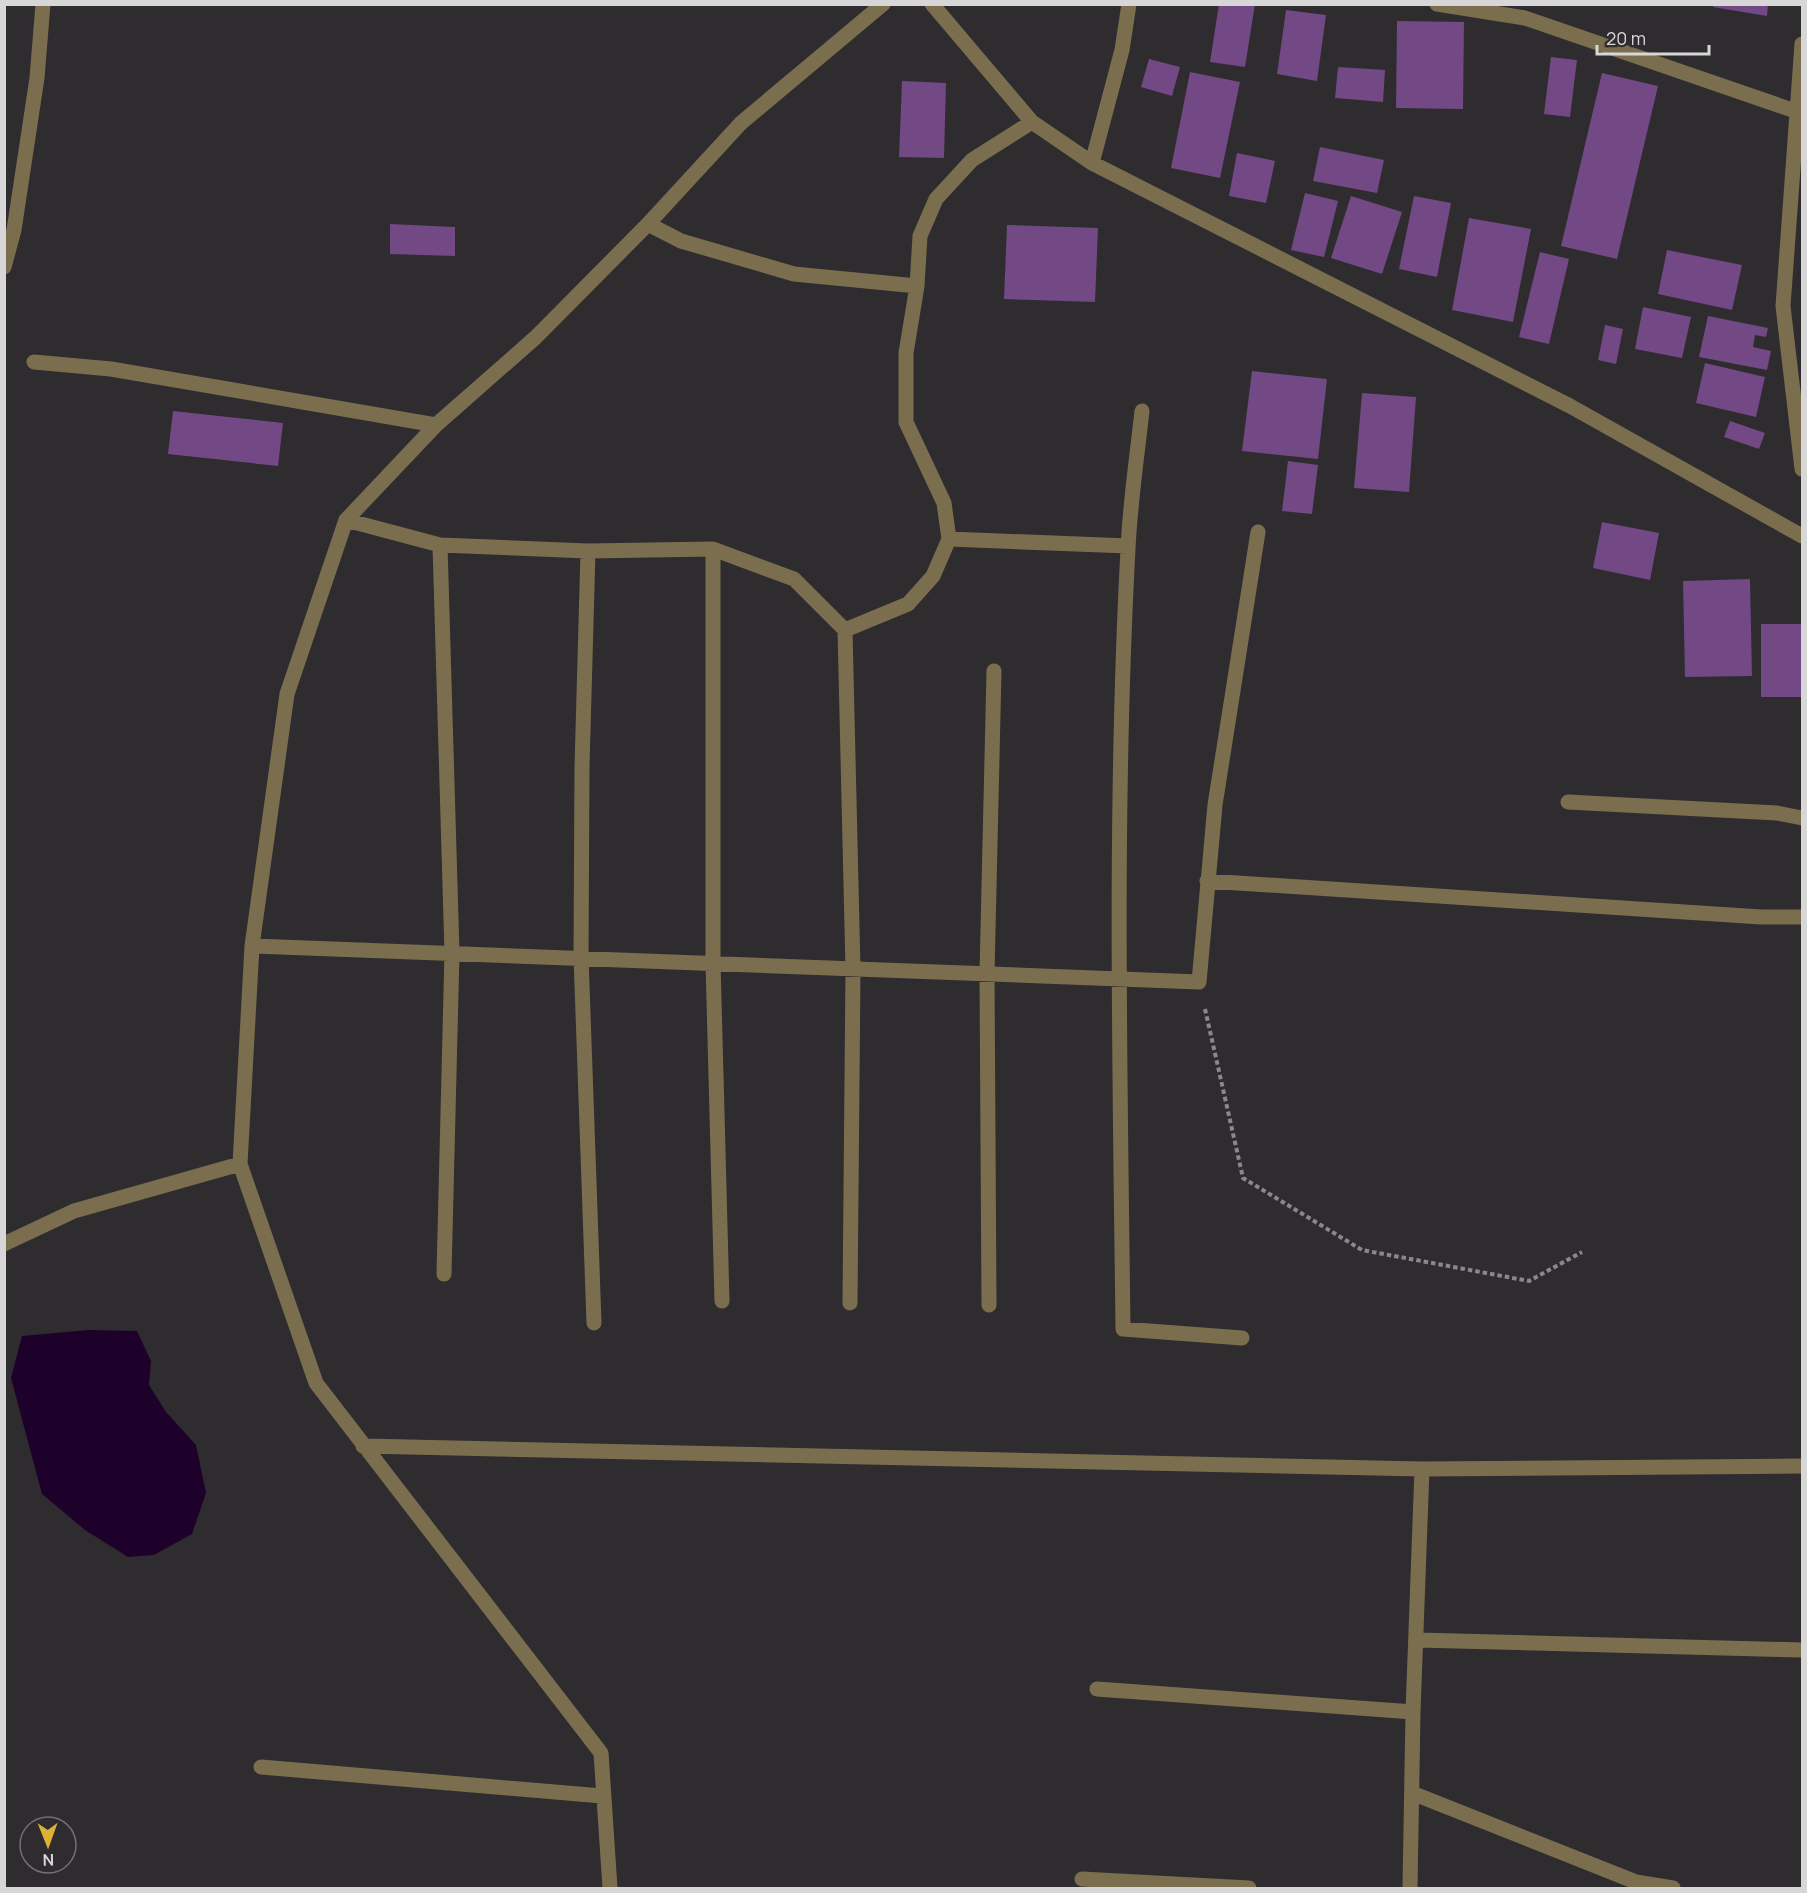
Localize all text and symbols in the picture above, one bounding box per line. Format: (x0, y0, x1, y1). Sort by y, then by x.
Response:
scale bar (1597, 18, 1710, 56)
text: 20 m (1606, 26, 1646, 50)
north arrow (18, 1815, 78, 1875)
text: N (42, 1849, 54, 1871)

